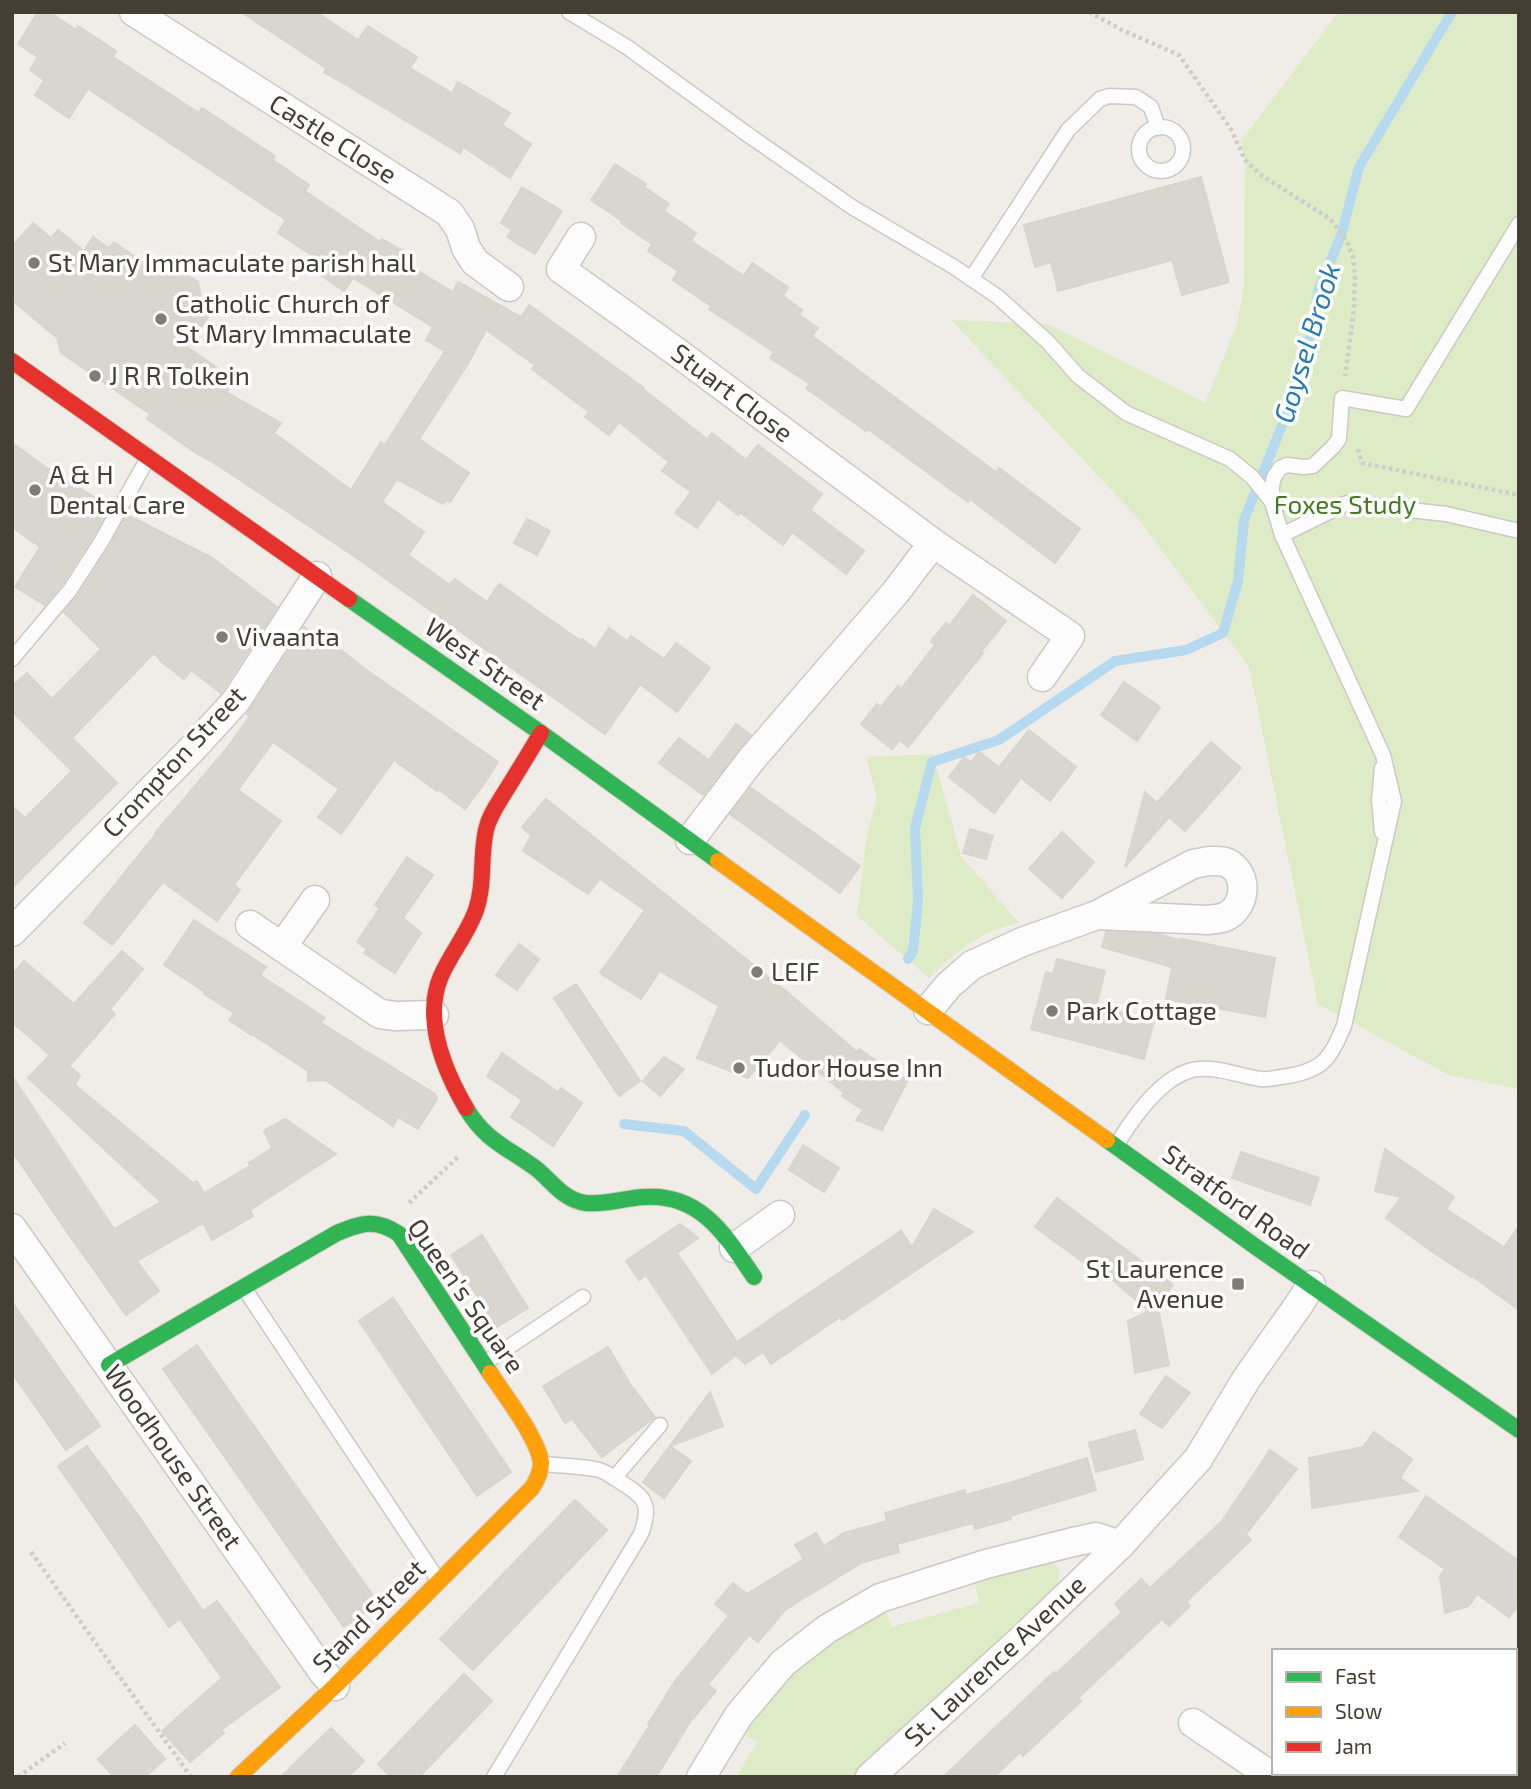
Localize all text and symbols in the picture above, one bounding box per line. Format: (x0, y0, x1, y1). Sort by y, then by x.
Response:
street label: Castle Close (264, 86, 403, 189)
place label: St Mary Immaculate parish hall (48, 246, 416, 277)
marker: St Mary Immaculate parish hall (26, 255, 42, 271)
water label: Goysel Brook (1266, 259, 1346, 427)
place label: Catholic Church of St Mary Immaculate (175, 287, 412, 348)
marker: Catholic Church of St Mary Immaculate (153, 311, 169, 327)
street label: Stuart Close (666, 336, 800, 448)
place label: J R R Tolkein (109, 359, 250, 390)
marker: J R R Tolkein (87, 368, 103, 384)
place label: A & H Dental Care (49, 458, 186, 519)
marker: A & H Dental Care (27, 482, 43, 498)
park label: Foxes Study (1274, 488, 1416, 519)
street label: West Street (420, 610, 552, 715)
place label: Vivaanta (236, 620, 340, 651)
marker: Vivaanta (214, 629, 230, 645)
street label: Crompton Street (95, 679, 251, 843)
place label: LEIF (771, 955, 820, 986)
marker: LEIF (749, 964, 765, 980)
place label: Park Cottage (1066, 994, 1217, 1025)
marker: Park Cottage (1044, 1003, 1060, 1019)
place label: Tudor House Inn (753, 1051, 943, 1082)
marker: Tudor House Inn (731, 1060, 747, 1076)
street label: Stratford Road (1157, 1137, 1316, 1265)
street label: Queen's Square (402, 1212, 532, 1379)
place label: St Laurence Avenue (1086, 1252, 1224, 1313)
marker: St Laurence Avenue (1230, 1276, 1246, 1292)
street label: Woodhouse Street (99, 1358, 250, 1555)
street label: Stand Street (305, 1552, 431, 1678)
street label: St. Laurence Avenue (897, 1568, 1091, 1752)
legend (1272, 1649, 1517, 1775)
text: Fast (1335, 1663, 1376, 1688)
text: Slow (1335, 1698, 1382, 1723)
text: Jam (1335, 1733, 1372, 1758)

